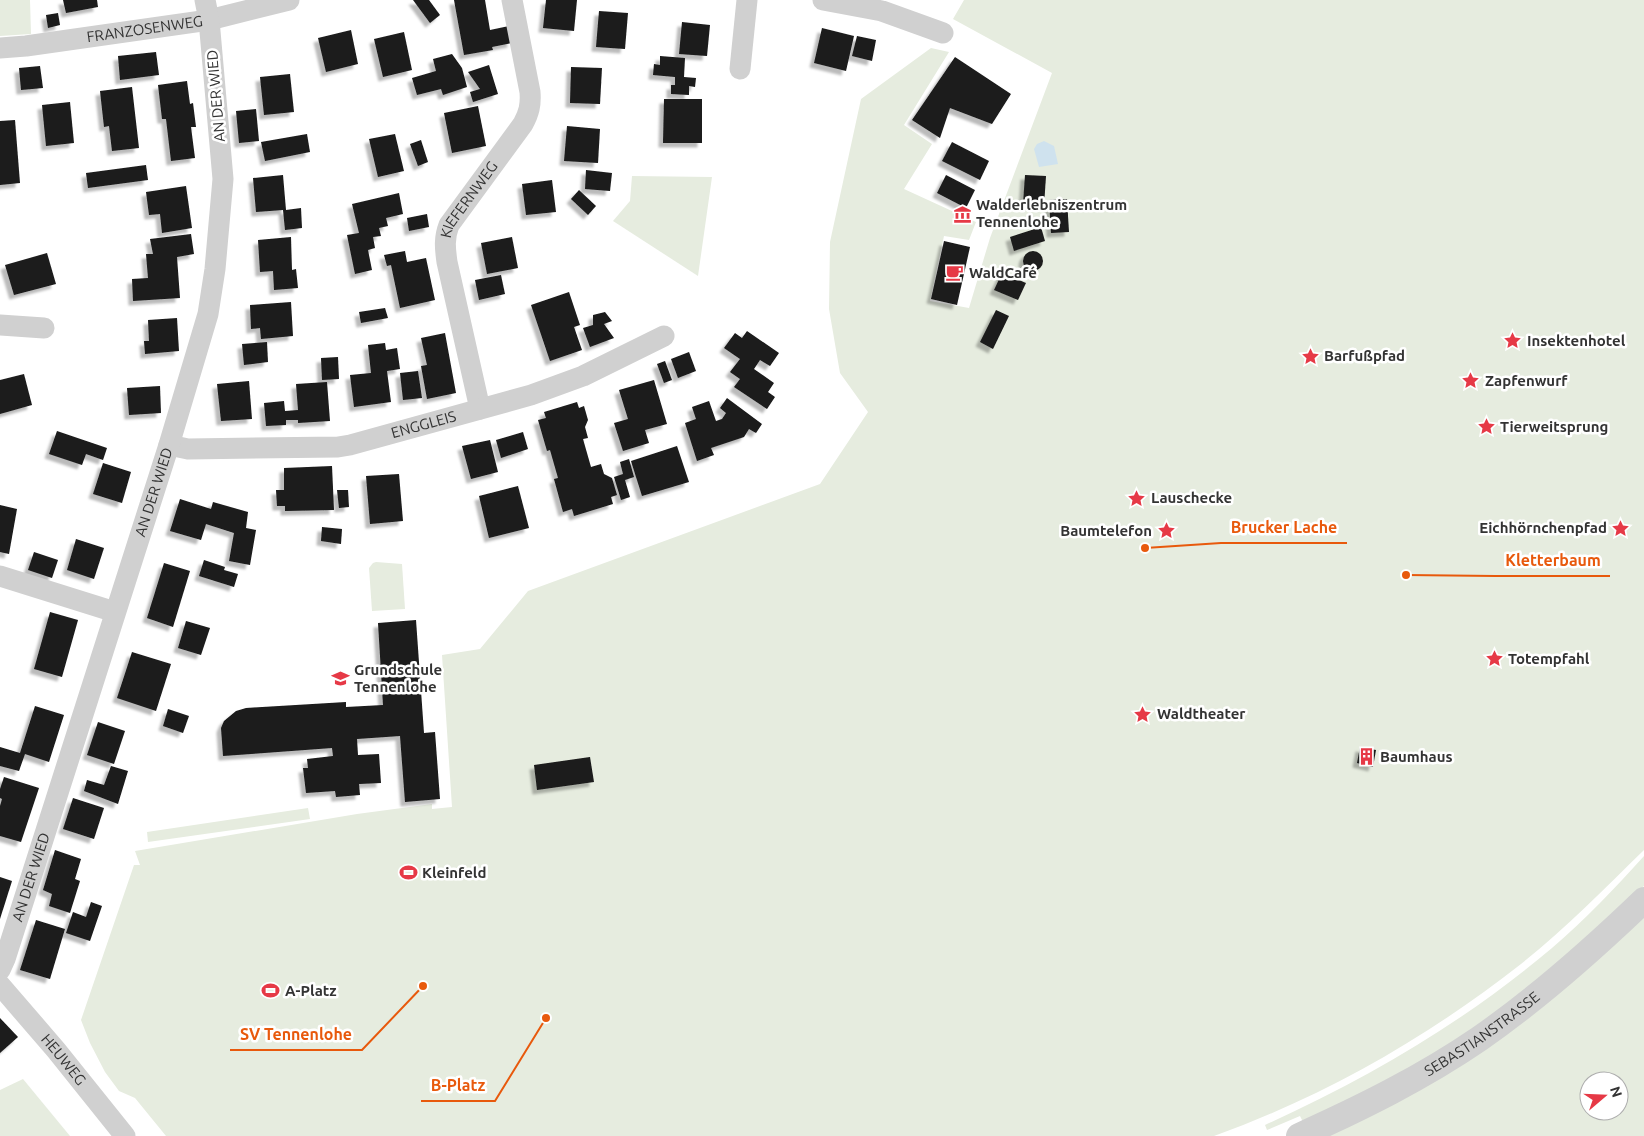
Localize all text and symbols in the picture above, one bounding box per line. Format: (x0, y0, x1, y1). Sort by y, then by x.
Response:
street label: FRANZOSENWEG (85, 12, 204, 45)
street label: AN DER WIED (203, 49, 228, 143)
street label: KIEFERNWEG (437, 158, 501, 239)
place label: Walderlebniszentrum Tennenlohe (976, 196, 1127, 230)
museum icon: Walderlebniszentrum Tennenlohe (952, 204, 972, 224)
cafe icon: WaldCafé (945, 263, 965, 283)
place label: WaldCafé (969, 264, 1037, 281)
place icon: Insektenhotel (1503, 331, 1523, 351)
place label: Insektenhotel (1527, 332, 1626, 349)
place icon: Barfußpfad (1300, 346, 1320, 366)
place label: Barfußpfad (1324, 347, 1405, 364)
place icon: Zapfenwurf (1461, 371, 1481, 391)
place label: Zapfenwurf (1485, 372, 1568, 389)
street label: ENGGLEIS (389, 407, 458, 441)
place icon: Tierweitsprung (1476, 417, 1496, 437)
place label: Tierweitsprung (1500, 418, 1608, 435)
street label: AN DER WIED (131, 445, 176, 539)
place icon: Lauschecke (1127, 488, 1147, 508)
place label: Lauschecke (1151, 489, 1232, 506)
callout: Brucker Lache (1221, 512, 1347, 543)
text: Brucker Lache (1231, 518, 1337, 536)
place icon: Eichhörnchenpfad (1611, 518, 1631, 538)
place label: Eichhörnchenpfad (1479, 519, 1607, 536)
place icon: Baumtelefon (1156, 521, 1176, 541)
place label: Baumtelefon (1060, 522, 1152, 539)
callout: Kletterbaum (1495, 545, 1610, 576)
text: Kletterbaum (1505, 551, 1601, 569)
place icon: Totempfahl (1484, 649, 1504, 669)
place label: Totempfahl (1508, 650, 1590, 667)
place label: Grundschule Tennenlohe (354, 661, 442, 695)
school or university icon: Grundschule Tennenlohe (330, 669, 350, 689)
place icon: Waldtheater (1133, 704, 1153, 724)
place label: Waldtheater (1157, 705, 1246, 722)
building icon: Baumhaus (1356, 747, 1376, 767)
place label: Baumhaus (1380, 748, 1453, 765)
street label: AN DER WIED (8, 830, 53, 924)
sports icon: Kleinfeld (398, 863, 418, 883)
place label: Kleinfeld (422, 864, 486, 881)
sports icon: A-Platz (261, 981, 281, 1001)
place label: A-Platz (285, 982, 337, 999)
street label: SEBASTIANSTRASSE (1421, 988, 1543, 1079)
callout: SV Tennenlohe (230, 1019, 362, 1050)
text: SV Tennenlohe (240, 1025, 352, 1043)
street label: HEUWEG (38, 1030, 90, 1088)
callout: B-Platz (421, 1070, 495, 1101)
north arrow (1579, 1071, 1629, 1121)
text: B-Platz (431, 1076, 485, 1094)
text: N (1607, 1084, 1626, 1099)

